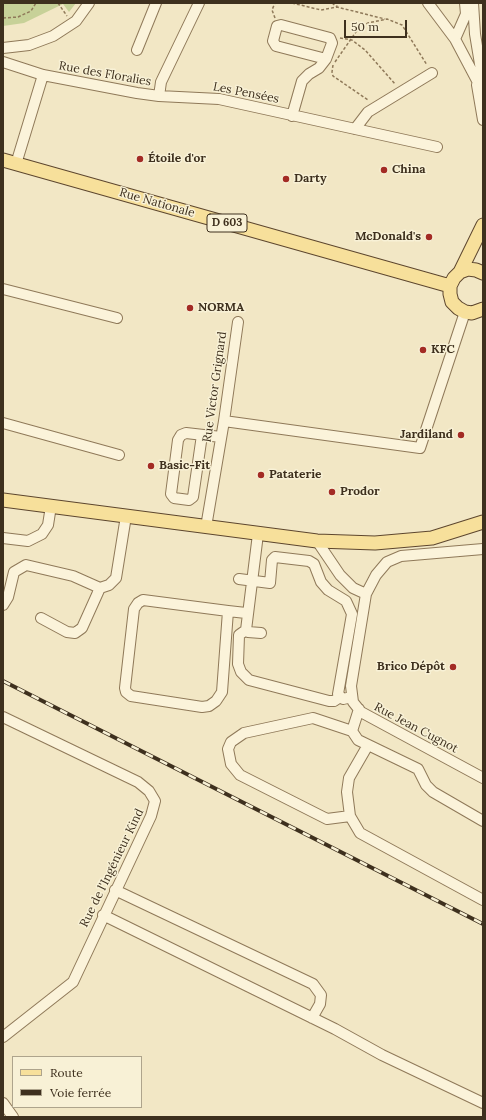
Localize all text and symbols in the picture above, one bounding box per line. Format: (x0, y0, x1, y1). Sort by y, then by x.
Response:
scale bar (346, 12, 409, 38)
text: 50 m (351, 19, 379, 34)
street label: Rue des Floralies (58, 59, 152, 89)
street label: Les Pensées (212, 80, 280, 106)
place label: Étoile d'or (148, 152, 206, 166)
marker: Étoile d'or (135, 154, 145, 164)
place label: China (392, 163, 426, 177)
marker: China (379, 165, 389, 175)
place label: Darty (294, 172, 327, 186)
marker: Darty (281, 174, 291, 184)
street label: Rue Nationale (118, 185, 196, 221)
road number: D 603 (207, 214, 247, 232)
place label: McDonald's (355, 230, 421, 244)
marker: McDonald's (424, 232, 434, 242)
place label: NORMA (198, 301, 244, 315)
marker: NORMA (185, 303, 195, 313)
street label: Rue Victor Grignard (200, 331, 230, 443)
place label: KFC (431, 343, 455, 357)
marker: KFC (418, 345, 428, 355)
place label: Jardiland (400, 428, 453, 442)
marker: Jardiland (456, 430, 466, 440)
place label: Basic-Fit (159, 459, 210, 473)
marker: Basic-Fit (146, 461, 156, 471)
place label: Pataterie (269, 468, 322, 482)
marker: Pataterie (256, 470, 266, 480)
place label: Prodor (340, 485, 380, 499)
marker: Prodor (327, 487, 337, 497)
place label: Brico Dépôt (377, 660, 445, 674)
marker: Brico Dépôt (448, 662, 458, 672)
street label: Rue Jean Cugnot (372, 700, 460, 756)
street label: Rue de l'Ingénieur Kind (77, 806, 147, 930)
legend (12, 1056, 142, 1108)
text: Route (50, 1065, 83, 1080)
text: Voie ferrée (50, 1085, 111, 1100)

